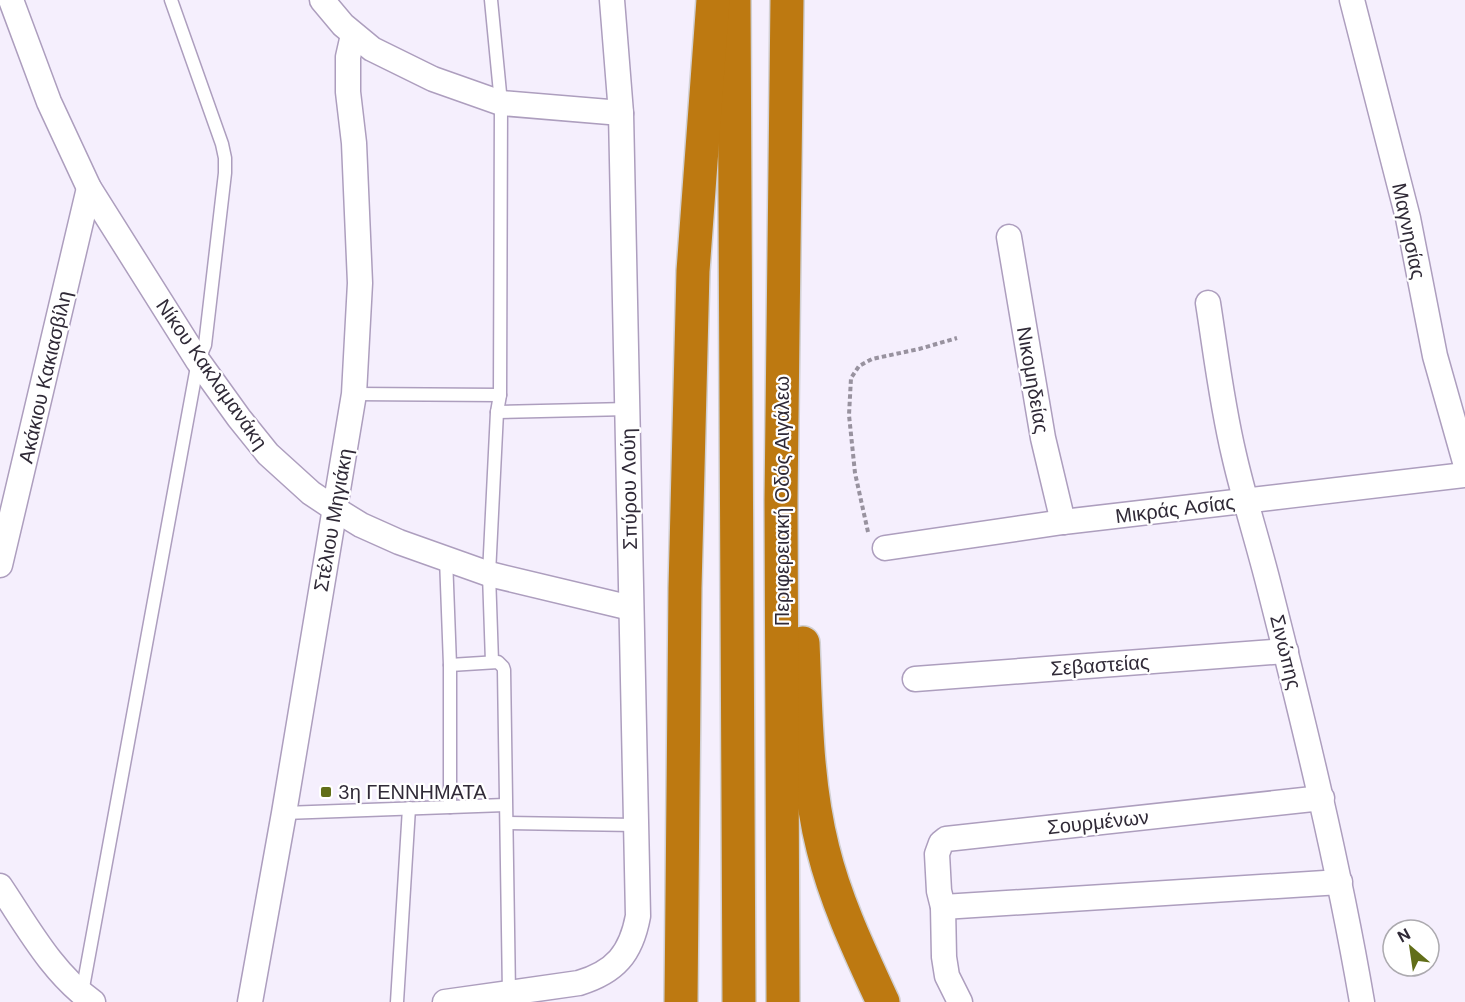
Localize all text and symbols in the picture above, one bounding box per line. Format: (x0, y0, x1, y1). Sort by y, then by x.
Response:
street label: Μαγνησίας (1386, 181, 1432, 282)
street label: Ακάκιου Κακιασβίλη (12, 288, 78, 466)
street label: Νίκου Κακλαμανάκη (150, 294, 274, 454)
street label: Νικομηδείας (1011, 325, 1055, 436)
street label: Περιφερειακή Οδός Αιγάλεω (769, 376, 795, 626)
street label: Σπύρου Λούη (615, 428, 643, 550)
street label: Στέλιου Μηγιάκη (308, 446, 358, 594)
street label: Μικράς Ασίας (1114, 489, 1237, 529)
street label: Σινώπης (1264, 612, 1308, 692)
street label: Σεβαστείας (1050, 649, 1151, 681)
place label: 3η ΓΕΝΝΗΜΑΤΑ (338, 779, 487, 805)
marker: 3η ΓΕΝΝΗΜΑΤΑ (319, 785, 333, 799)
street label: Σουρμένων (1046, 804, 1150, 840)
north arrow (1381, 918, 1441, 978)
text: N (1394, 923, 1414, 947)

